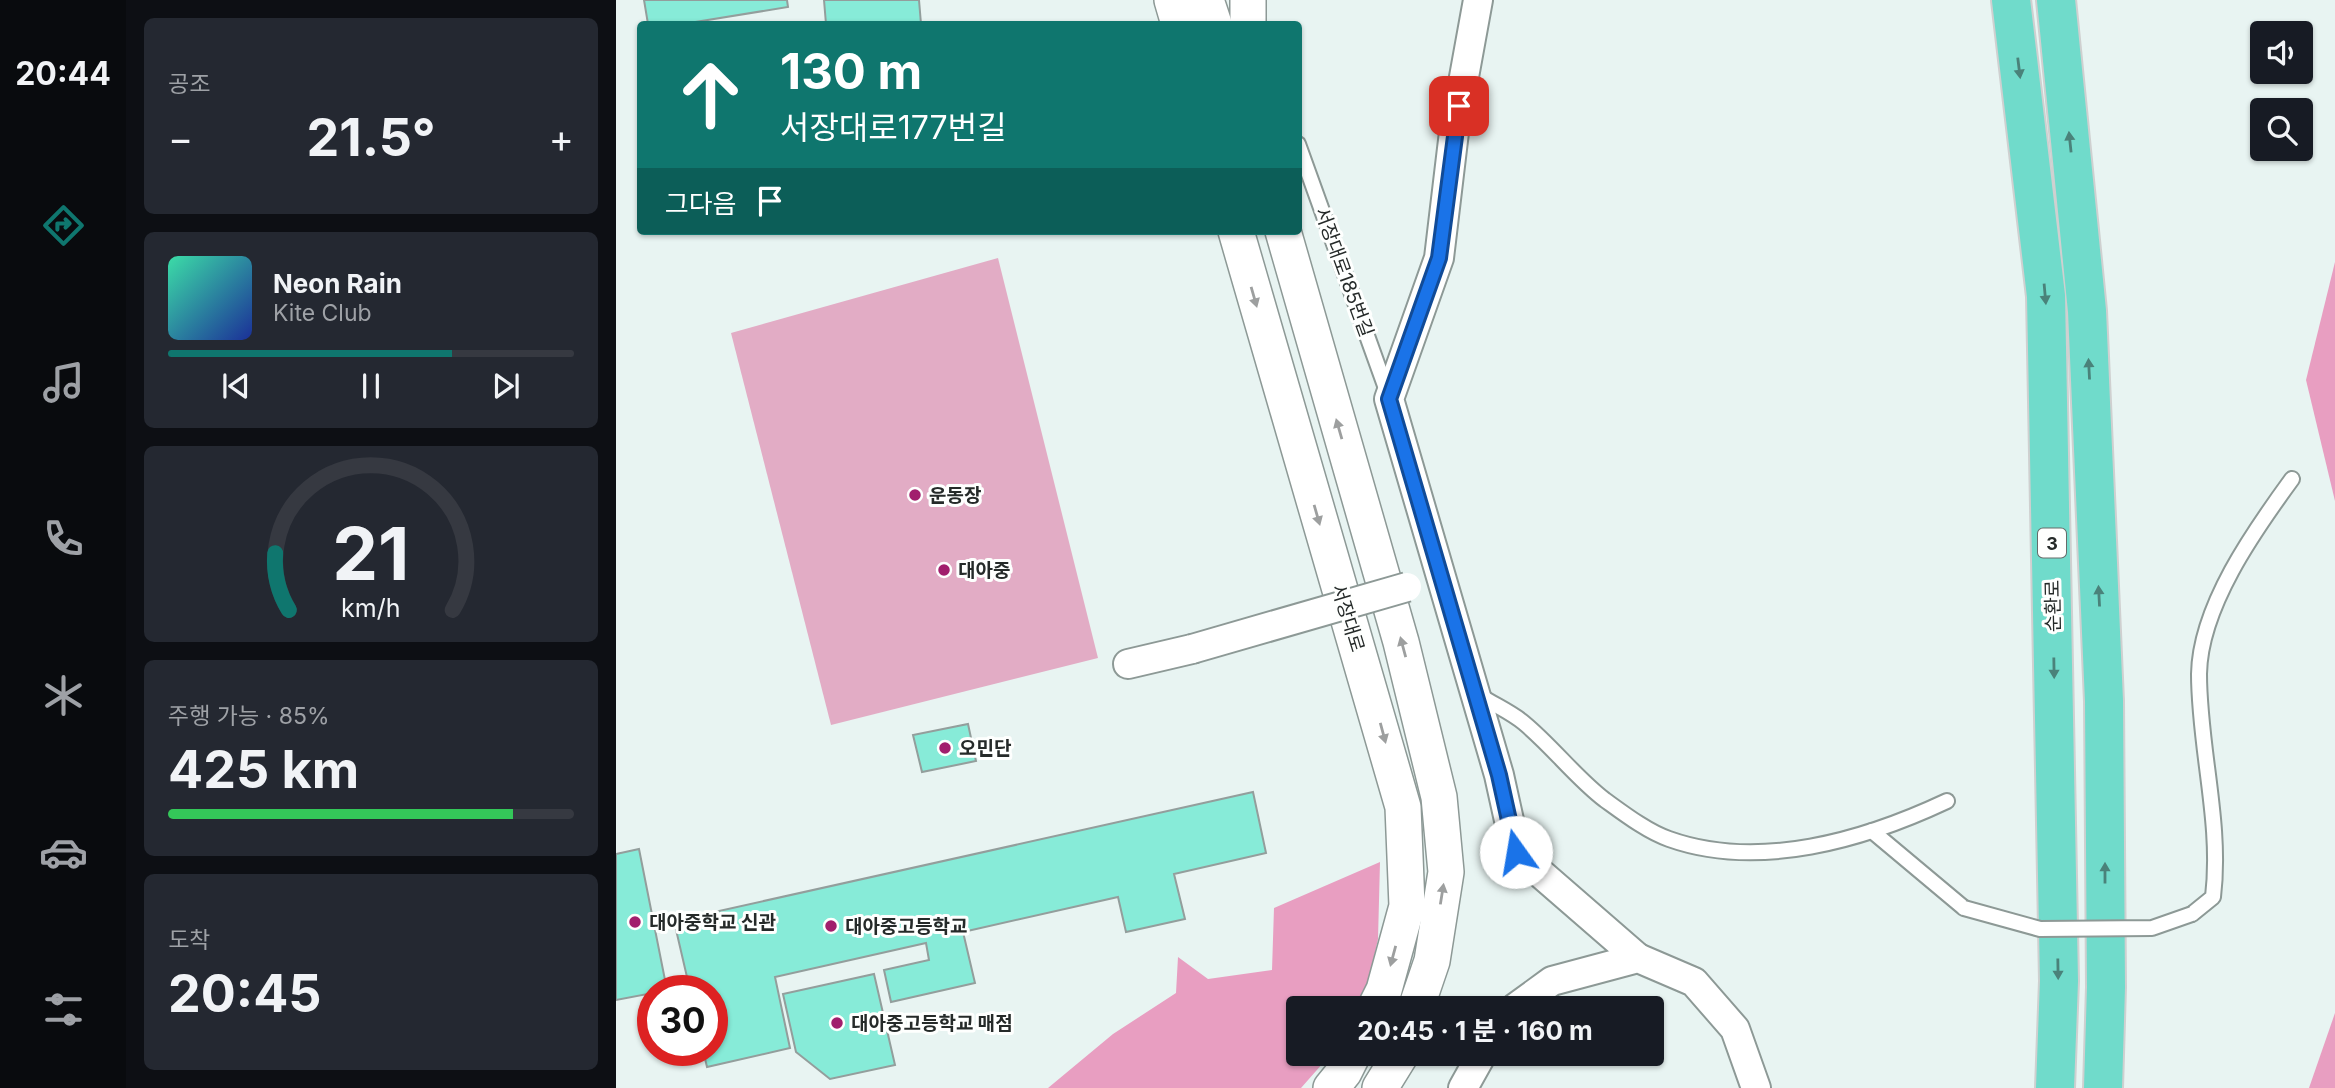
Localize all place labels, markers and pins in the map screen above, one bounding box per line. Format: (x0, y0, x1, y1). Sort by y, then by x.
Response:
pin (1429, 76, 1489, 136)
place label: 운동장 (929, 484, 981, 507)
marker: 운동장 (907, 487, 923, 503)
place label: 대아중 (958, 559, 1010, 582)
marker: 대아중 (936, 562, 952, 578)
place label: 오민단 (959, 737, 1012, 760)
marker: 오민단 (937, 740, 953, 756)
place label: 대아중학교 신관 (649, 911, 776, 934)
marker: 대아중학교 신관 (627, 914, 643, 930)
place label: 대아중고등학교 (845, 915, 967, 938)
marker: 대아중고등학교 (823, 918, 839, 934)
place label: 대아중고등학교 매점 (851, 1012, 1013, 1035)
marker: 대아중고등학교 매점 (829, 1015, 845, 1031)

